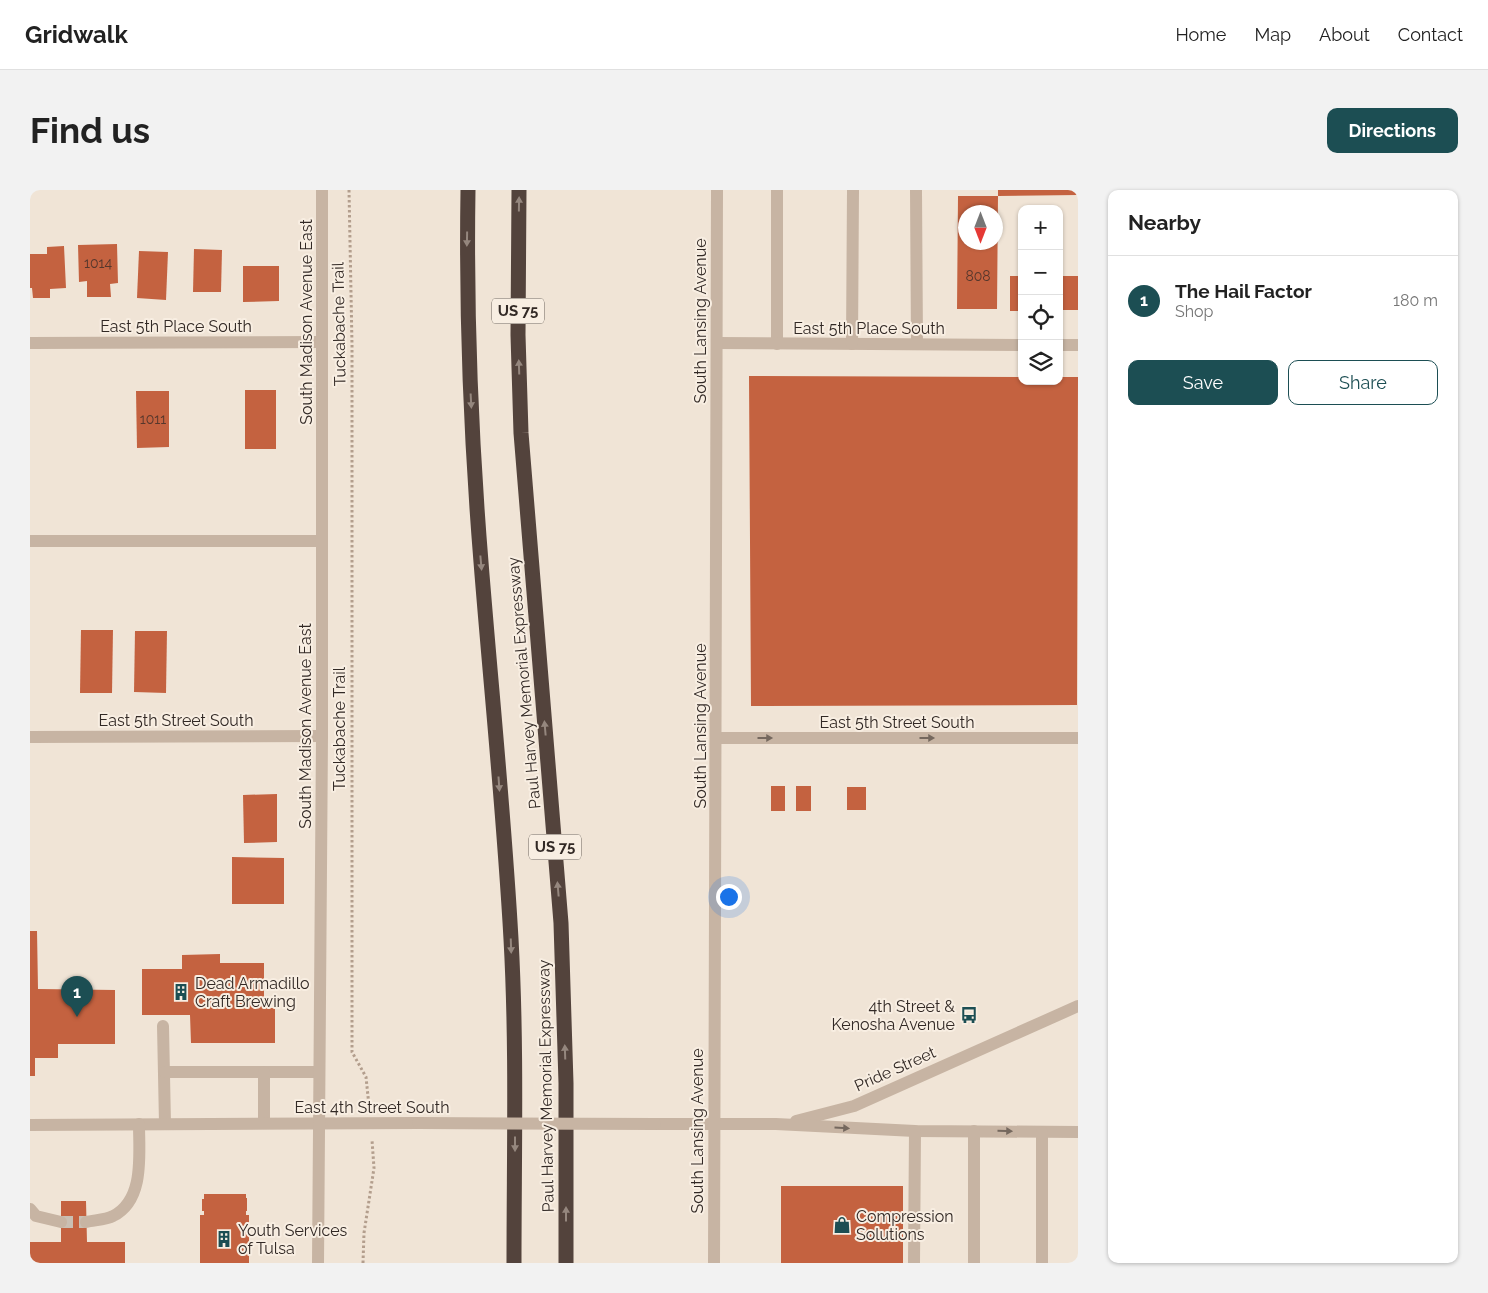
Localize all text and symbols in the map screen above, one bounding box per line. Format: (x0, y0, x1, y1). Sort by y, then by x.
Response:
text: Gridwalk (25, 20, 128, 49)
text: Home (1175, 24, 1226, 45)
text: Map (1254, 24, 1291, 45)
text: About (1319, 24, 1370, 45)
text: Contact (1398, 24, 1463, 45)
button: Directions (1327, 108, 1458, 153)
text: Find us (30, 110, 150, 151)
one-way arrow (515, 196, 523, 212)
north arrow (958, 205, 1003, 250)
map controls (1018, 205, 1063, 385)
button: + (1018, 205, 1063, 250)
text: Nearby (1128, 210, 1201, 235)
street label: South Madison Avenue East (297, 219, 316, 425)
one-way arrow (463, 231, 471, 247)
street label: South Lansing Avenue (691, 238, 710, 404)
button: − (1018, 250, 1063, 295)
house number: 1014 (84, 255, 112, 271)
street label: Tuckabache Trail (328, 261, 350, 386)
house number: 808 (965, 268, 991, 284)
text: The Hail Factor (1175, 280, 1312, 302)
text: 1 (1140, 291, 1148, 310)
text: 180 m (1393, 291, 1438, 310)
button: locate (1018, 295, 1063, 340)
road number: US 75 (492, 298, 544, 324)
text: Shop (1175, 302, 1213, 321)
street label: East 5th Place South (100, 317, 252, 336)
street label: East 5th Place South (793, 319, 945, 338)
button: layers (1018, 340, 1063, 385)
one-way arrow (515, 358, 523, 374)
button: Save (1128, 360, 1278, 405)
button: Share (1288, 360, 1438, 405)
one-way arrow (467, 393, 475, 409)
house number: 1011 (140, 411, 166, 427)
one-way arrow (477, 556, 485, 572)
street label: Paul Harvey Memorial Expressway (503, 556, 544, 810)
street label: South Madison Avenue East (296, 623, 315, 829)
street label: South Lansing Avenue (691, 643, 710, 809)
street label: Tuckabache Trail (330, 666, 349, 791)
street label: East 5th Street South (99, 711, 253, 730)
street label: East 5th Street South (820, 713, 974, 732)
one-way arrow (540, 719, 548, 735)
one-way arrow (757, 734, 773, 742)
one-way arrow (920, 734, 936, 742)
one-way arrow (495, 777, 503, 793)
road number: US 75 (529, 834, 581, 860)
one-way arrow (554, 881, 562, 897)
your location (716, 884, 742, 910)
one-way arrow (507, 939, 515, 955)
street label: Paul Harvey Memorial Expressway (534, 959, 558, 1213)
place label: Dead Armadillo Craft Brewing (195, 974, 310, 1011)
pin: 1 (61, 976, 93, 1017)
building icon: Dead Armadillo Craft Brewing (171, 982, 191, 1002)
place label: 4th Street & Kenosha Avenue (831, 997, 955, 1034)
bus stop icon: 4th Street & Kenosha Avenue (959, 1005, 979, 1025)
street label: Pride Street (851, 1042, 939, 1095)
one-way arrow (561, 1044, 569, 1060)
street label: South Lansing Avenue (688, 1048, 707, 1214)
street label: East 4th Street South (295, 1098, 449, 1117)
one-way arrow (835, 1124, 851, 1132)
one-way arrow (997, 1128, 1013, 1136)
one-way arrow (511, 1136, 519, 1152)
one-way arrow (562, 1206, 570, 1222)
place label: Compression Solutions (856, 1207, 954, 1244)
shop icon: Compression Solutions (832, 1215, 852, 1235)
place label: Youth Services of Tulsa (238, 1221, 348, 1258)
building icon: Youth Services of Tulsa (214, 1229, 234, 1249)

